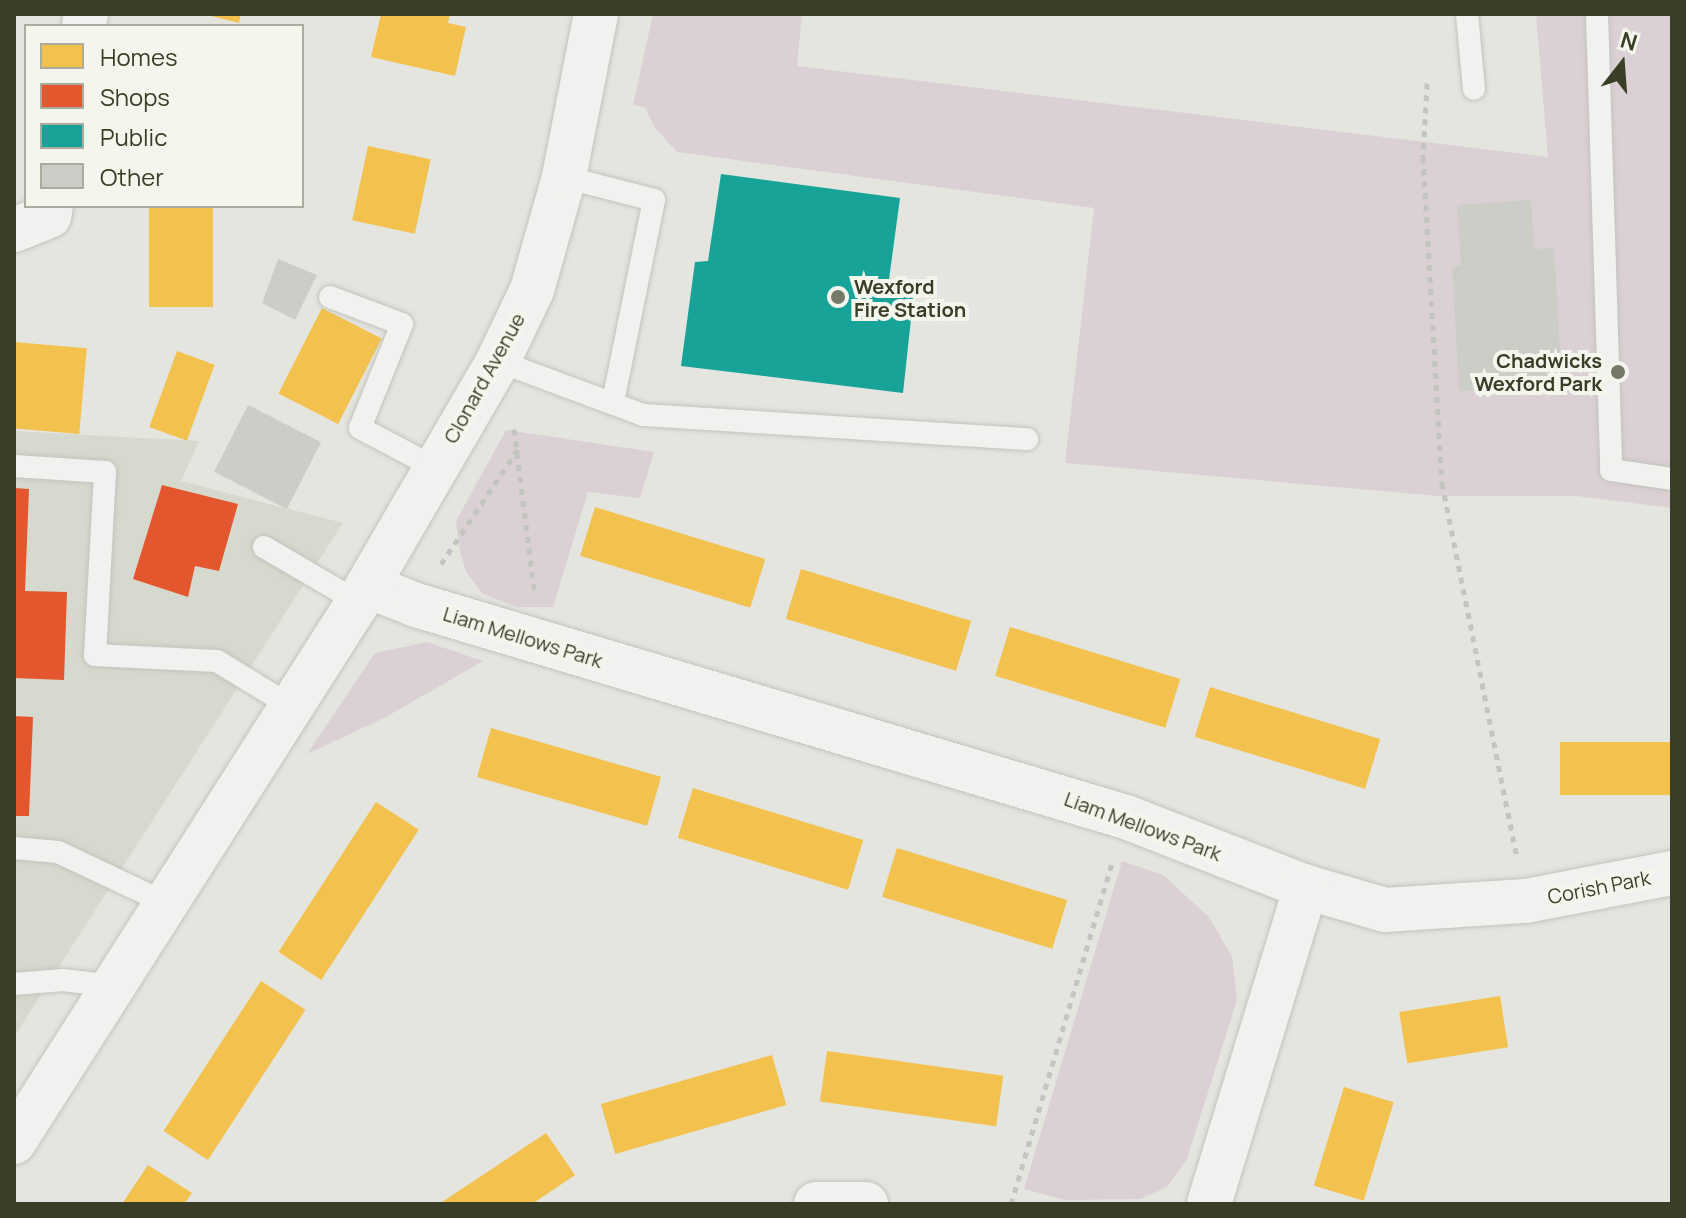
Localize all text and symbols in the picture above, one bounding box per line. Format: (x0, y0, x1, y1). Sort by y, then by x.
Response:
legend (24, 24, 304, 208)
north arrow (1582, 24, 1662, 104)
text: N (1617, 24, 1641, 58)
text: Homes (100, 40, 178, 73)
text: Shops (100, 80, 170, 113)
text: Public (100, 120, 167, 153)
text: Other (100, 160, 164, 193)
place label: Wexford Fire Station (854, 274, 966, 321)
marker: Wexford Fire Station (829, 288, 847, 306)
street label: Clonard Avenue (438, 309, 530, 447)
place label: Chadwicks Wexford Park (1475, 348, 1602, 395)
marker: Chadwicks Wexford Park (1609, 363, 1627, 381)
street label: Liam Mellows Park (440, 601, 606, 673)
street label: Liam Mellows Park (1061, 786, 1225, 866)
street label: Corish Park (1546, 865, 1652, 909)

